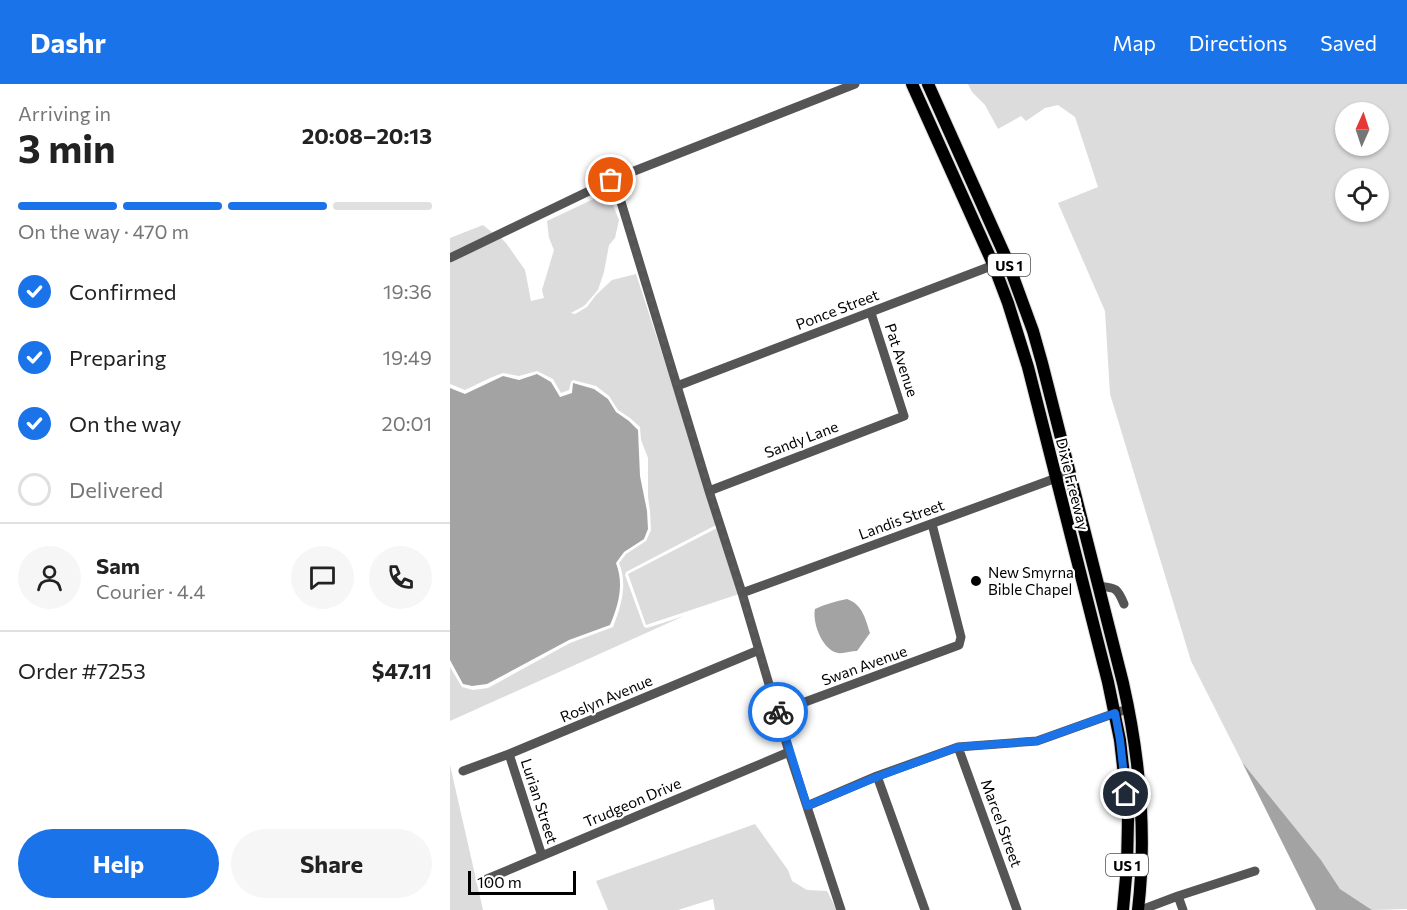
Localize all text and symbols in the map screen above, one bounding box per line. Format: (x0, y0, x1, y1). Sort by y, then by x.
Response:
text: Dashr (30, 25, 106, 59)
text: Map (1113, 30, 1156, 55)
text: Directions (1189, 30, 1287, 55)
text: Saved (1320, 30, 1377, 55)
text: Arriving in (18, 101, 111, 125)
north arrow (1335, 102, 1389, 156)
map controls (1335, 102, 1389, 222)
text: 20:08–20:13 (302, 122, 432, 149)
text: 3 min (18, 123, 116, 171)
pin (585, 154, 636, 205)
icon: bag (594, 163, 627, 196)
button: locate (1335, 168, 1389, 222)
text: On the way · 470 m (18, 219, 189, 243)
road number: US 1 (988, 254, 1030, 276)
icon: check (18, 275, 51, 308)
text: Confirmed (69, 278, 176, 305)
text: 19:36 (383, 279, 432, 303)
street label: Ponce Street (793, 285, 881, 333)
street label: Pat Avenue (882, 321, 922, 399)
icon: check (18, 341, 51, 374)
text: Preparing (69, 344, 166, 371)
text: 19:49 (382, 345, 432, 369)
icon: check (18, 407, 51, 440)
text: On the way (69, 410, 181, 437)
text: 20:01 (382, 411, 432, 435)
street label: Sandy Lane (762, 417, 840, 461)
street label: Dixie Freeway (1053, 436, 1093, 532)
text: Delivered (69, 476, 163, 503)
street label: Landis Street (856, 495, 946, 543)
button: person (18, 546, 81, 609)
button: chat (291, 546, 354, 609)
button: phone (369, 546, 432, 609)
text: Sam (96, 552, 140, 579)
place label: New Smyrna Bible Chapel (988, 563, 1074, 598)
marker: New Smyrna Bible Chapel (969, 574, 983, 588)
text: Courier · 4.4 (96, 579, 205, 603)
street label: Swan Avenue (819, 641, 909, 689)
text: Order #7253 (18, 657, 146, 684)
text: $47.11 (372, 657, 432, 684)
street label: Roslyn Avenue (557, 670, 655, 725)
courier (748, 682, 808, 742)
icon: bike (762, 696, 795, 729)
street label: Lurian Street (518, 756, 562, 846)
pin (1100, 768, 1151, 819)
street label: Trudgeon Drive (581, 773, 683, 831)
street label: Marcel Street (978, 777, 1026, 869)
icon: home (1109, 777, 1142, 810)
button: Help (18, 829, 219, 898)
button: Share (231, 829, 432, 898)
road number: US 1 (1106, 854, 1148, 876)
scale bar (468, 868, 576, 896)
text: 100 m (477, 872, 522, 891)

